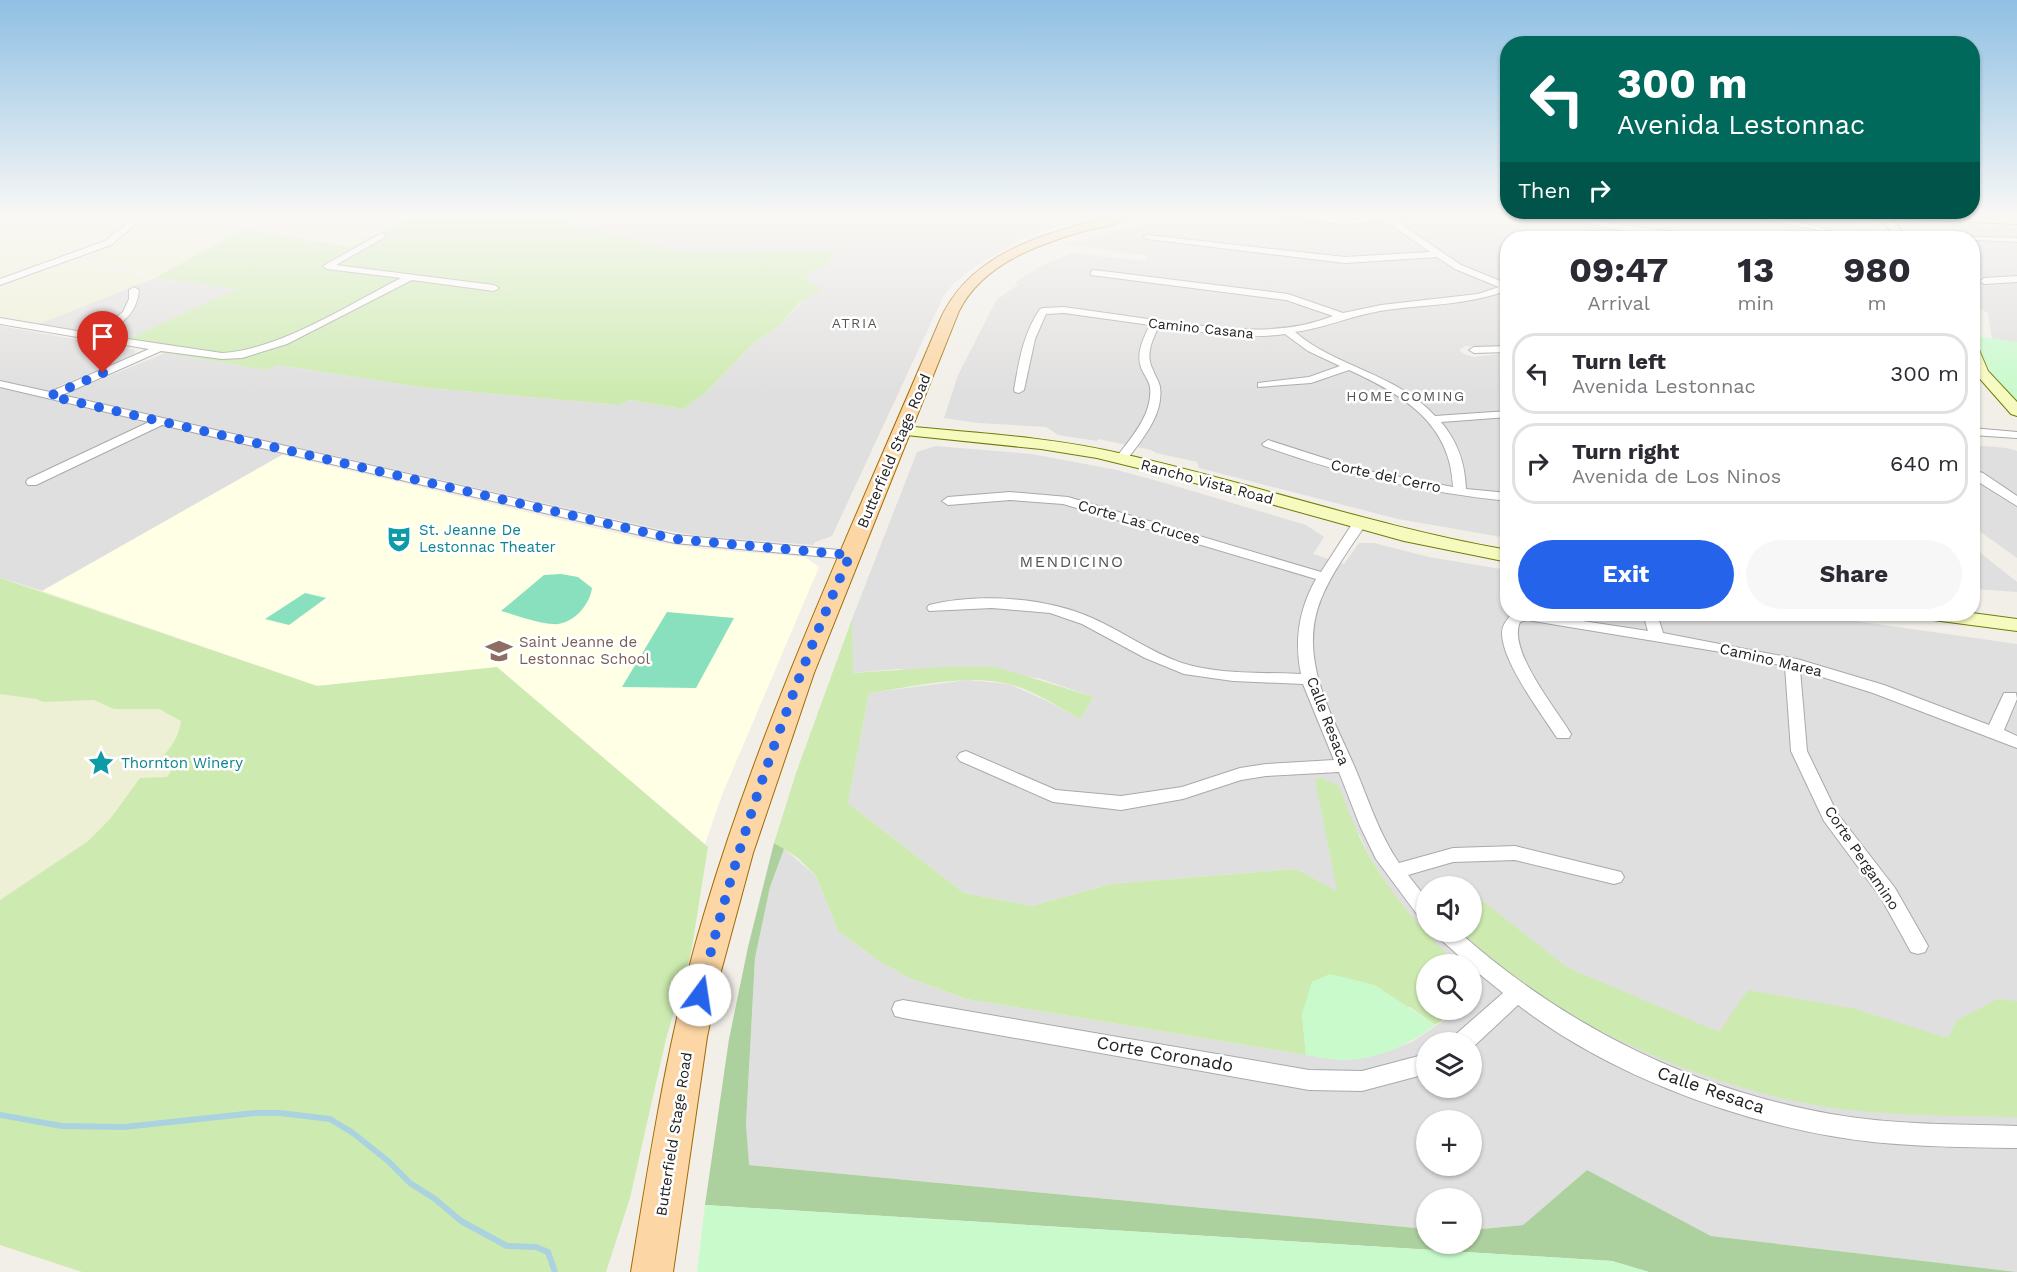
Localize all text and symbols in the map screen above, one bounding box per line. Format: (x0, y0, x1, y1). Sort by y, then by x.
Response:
text: 300 m (1617, 59, 1748, 108)
icon: left (1518, 60, 1596, 138)
text: Avenida Lestonnac (1617, 109, 1865, 141)
icon: right (1583, 174, 1616, 207)
text: Then (1518, 178, 1571, 203)
text: 09:47 (1569, 249, 1668, 291)
text: 13 (1737, 249, 1774, 291)
text: 980 (1843, 249, 1911, 291)
text: Arrival (1587, 291, 1650, 315)
text: min (1737, 291, 1774, 315)
text: m (1868, 291, 1887, 315)
pin (77, 311, 128, 373)
district label: ATRIA (832, 315, 878, 331)
street label: Camino Casana (1148, 315, 1255, 341)
icon: arrive (86, 320, 119, 353)
text: Turn left (1572, 349, 1666, 374)
icon: left (1521, 357, 1554, 390)
text: 300 m (1890, 361, 1959, 386)
street label: Butterfield Stage Road (853, 371, 935, 531)
text: Avenida Lestonnac (1572, 374, 1756, 398)
district label: HOME COMING (1346, 388, 1466, 404)
text: Turn right (1572, 439, 1679, 464)
icon: right (1521, 447, 1554, 480)
text: 640 m (1890, 451, 1959, 476)
street label: Rancho Vista Road (1139, 456, 1275, 508)
street label: Corte del Cerro (1329, 456, 1443, 496)
text: Avenida de Los Ninos (1572, 464, 1781, 488)
street label: Corte Las Cruces (1076, 496, 1202, 548)
place label: St. Jeanne De Lestonnac Theater (419, 521, 556, 556)
theatre icon: St. Jeanne De Lestonnac Theater (384, 524, 414, 554)
button: Exit (1518, 540, 1734, 609)
button: Share (1746, 540, 1962, 609)
district label: MENDICINO (1020, 552, 1124, 571)
place label: Saint Jeanne de Lestonnac School (519, 633, 650, 668)
school or university icon: Saint Jeanne de Lestonnac School (484, 636, 514, 666)
street label: Camino Marea (1718, 639, 1825, 681)
street label: Calle Resaca (1303, 674, 1353, 768)
place icon: Thornton Winery (86, 748, 116, 778)
place label: Thornton Winery (121, 754, 243, 772)
street label: Corte Pergamino (1821, 803, 1903, 913)
map controls (1416, 876, 1482, 1254)
button: sound (1416, 876, 1482, 942)
button: search (1416, 954, 1482, 1020)
position arrow (668, 963, 732, 1027)
street label: Corte Coronado (1095, 1031, 1235, 1076)
button: layers (1416, 1032, 1482, 1098)
street label: Butterfield Stage Road (652, 1051, 696, 1217)
street label: Calle Resaca (1655, 1061, 1768, 1118)
button: + (1416, 1110, 1482, 1176)
button: − (1416, 1188, 1482, 1254)

